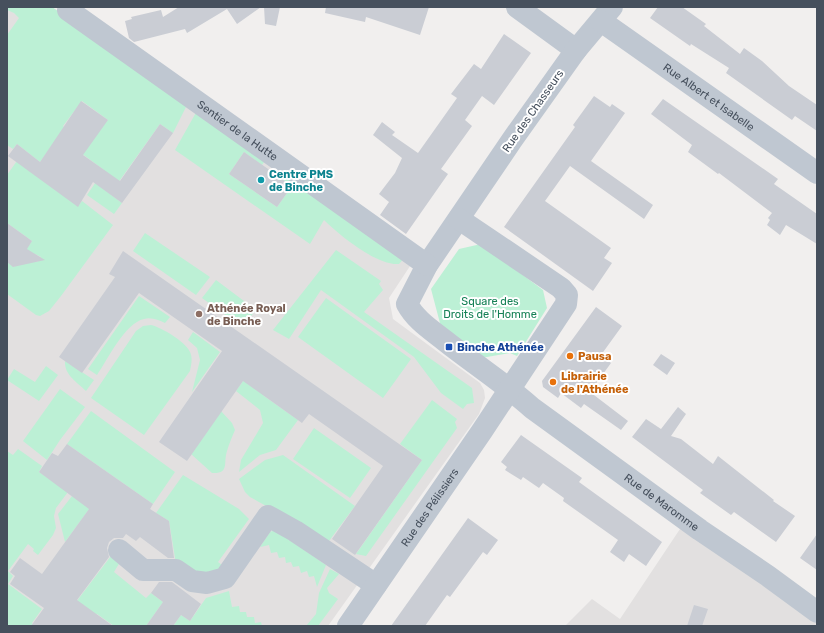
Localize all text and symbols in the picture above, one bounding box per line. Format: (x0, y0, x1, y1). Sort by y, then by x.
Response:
street label: Rue Albert et Isabelle (661, 60, 757, 134)
street label: Rue des Chasseurs (500, 67, 567, 155)
street label: Sentier de la Hutte (195, 97, 280, 163)
place label: Centre PMS de Binche (269, 168, 333, 194)
marker: Centre PMS de Binche (256, 175, 266, 185)
park label: Square des Droits de l'Homme (443, 295, 537, 321)
place label: Athénée Royal de Binche (207, 302, 286, 328)
marker: Athénée Royal de Binche (194, 309, 204, 319)
place label: Binche Athénée (457, 341, 544, 354)
marker: Binche Athénée (444, 342, 454, 352)
place label: Pausa (578, 350, 611, 363)
marker: Pausa (565, 351, 575, 361)
place label: Librairie de l'Athénée (561, 370, 629, 396)
marker: Librairie de l'Athénée (548, 377, 558, 387)
street label: Rue des Pélissiers (398, 465, 461, 549)
street label: Rue de Maromme (622, 471, 702, 534)

